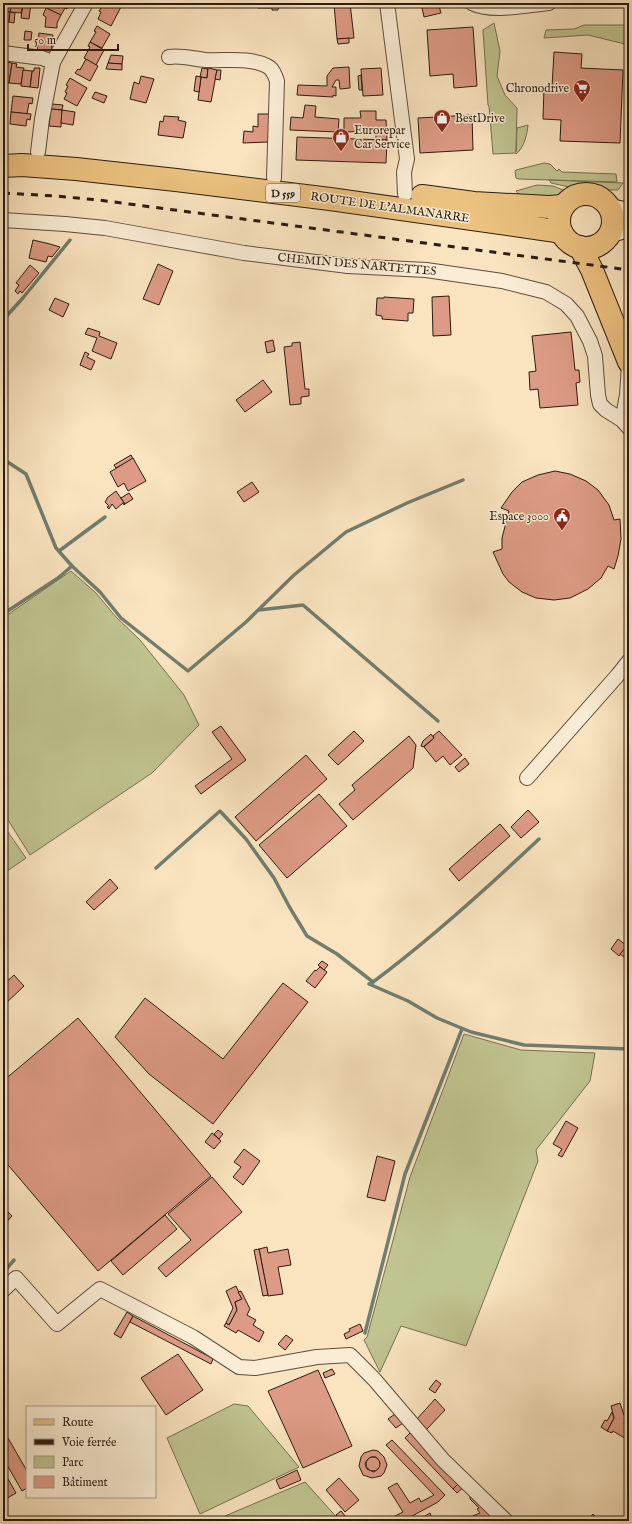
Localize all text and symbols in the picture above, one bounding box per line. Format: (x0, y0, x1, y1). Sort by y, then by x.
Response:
scale bar (28, 26, 118, 52)
text: 50 m (34, 33, 56, 48)
supermarket icon: Chronodrive (572, 78, 592, 103)
place label: Chronodrive (506, 81, 569, 96)
shop icon: BestDrive (432, 108, 452, 133)
place label: BestDrive (455, 111, 505, 126)
place label: Eurorepar Car Service (354, 123, 411, 152)
shop icon: Eurorepar Car Service (331, 127, 351, 152)
road number: D 559 (266, 184, 300, 202)
street label: ROUTE DE L'ALMANARRE (309, 189, 470, 226)
street label: CHEMIN DES NARTETTES (277, 250, 437, 279)
public building icon: Espace 3000 (552, 506, 572, 531)
place label: Espace 3000 (489, 509, 549, 525)
legend (26, 1406, 156, 1498)
text: Route (62, 1415, 94, 1430)
text: Voie ferrée (61, 1435, 117, 1450)
text: Parc (62, 1455, 84, 1470)
text: Bâtiment (62, 1475, 108, 1490)

